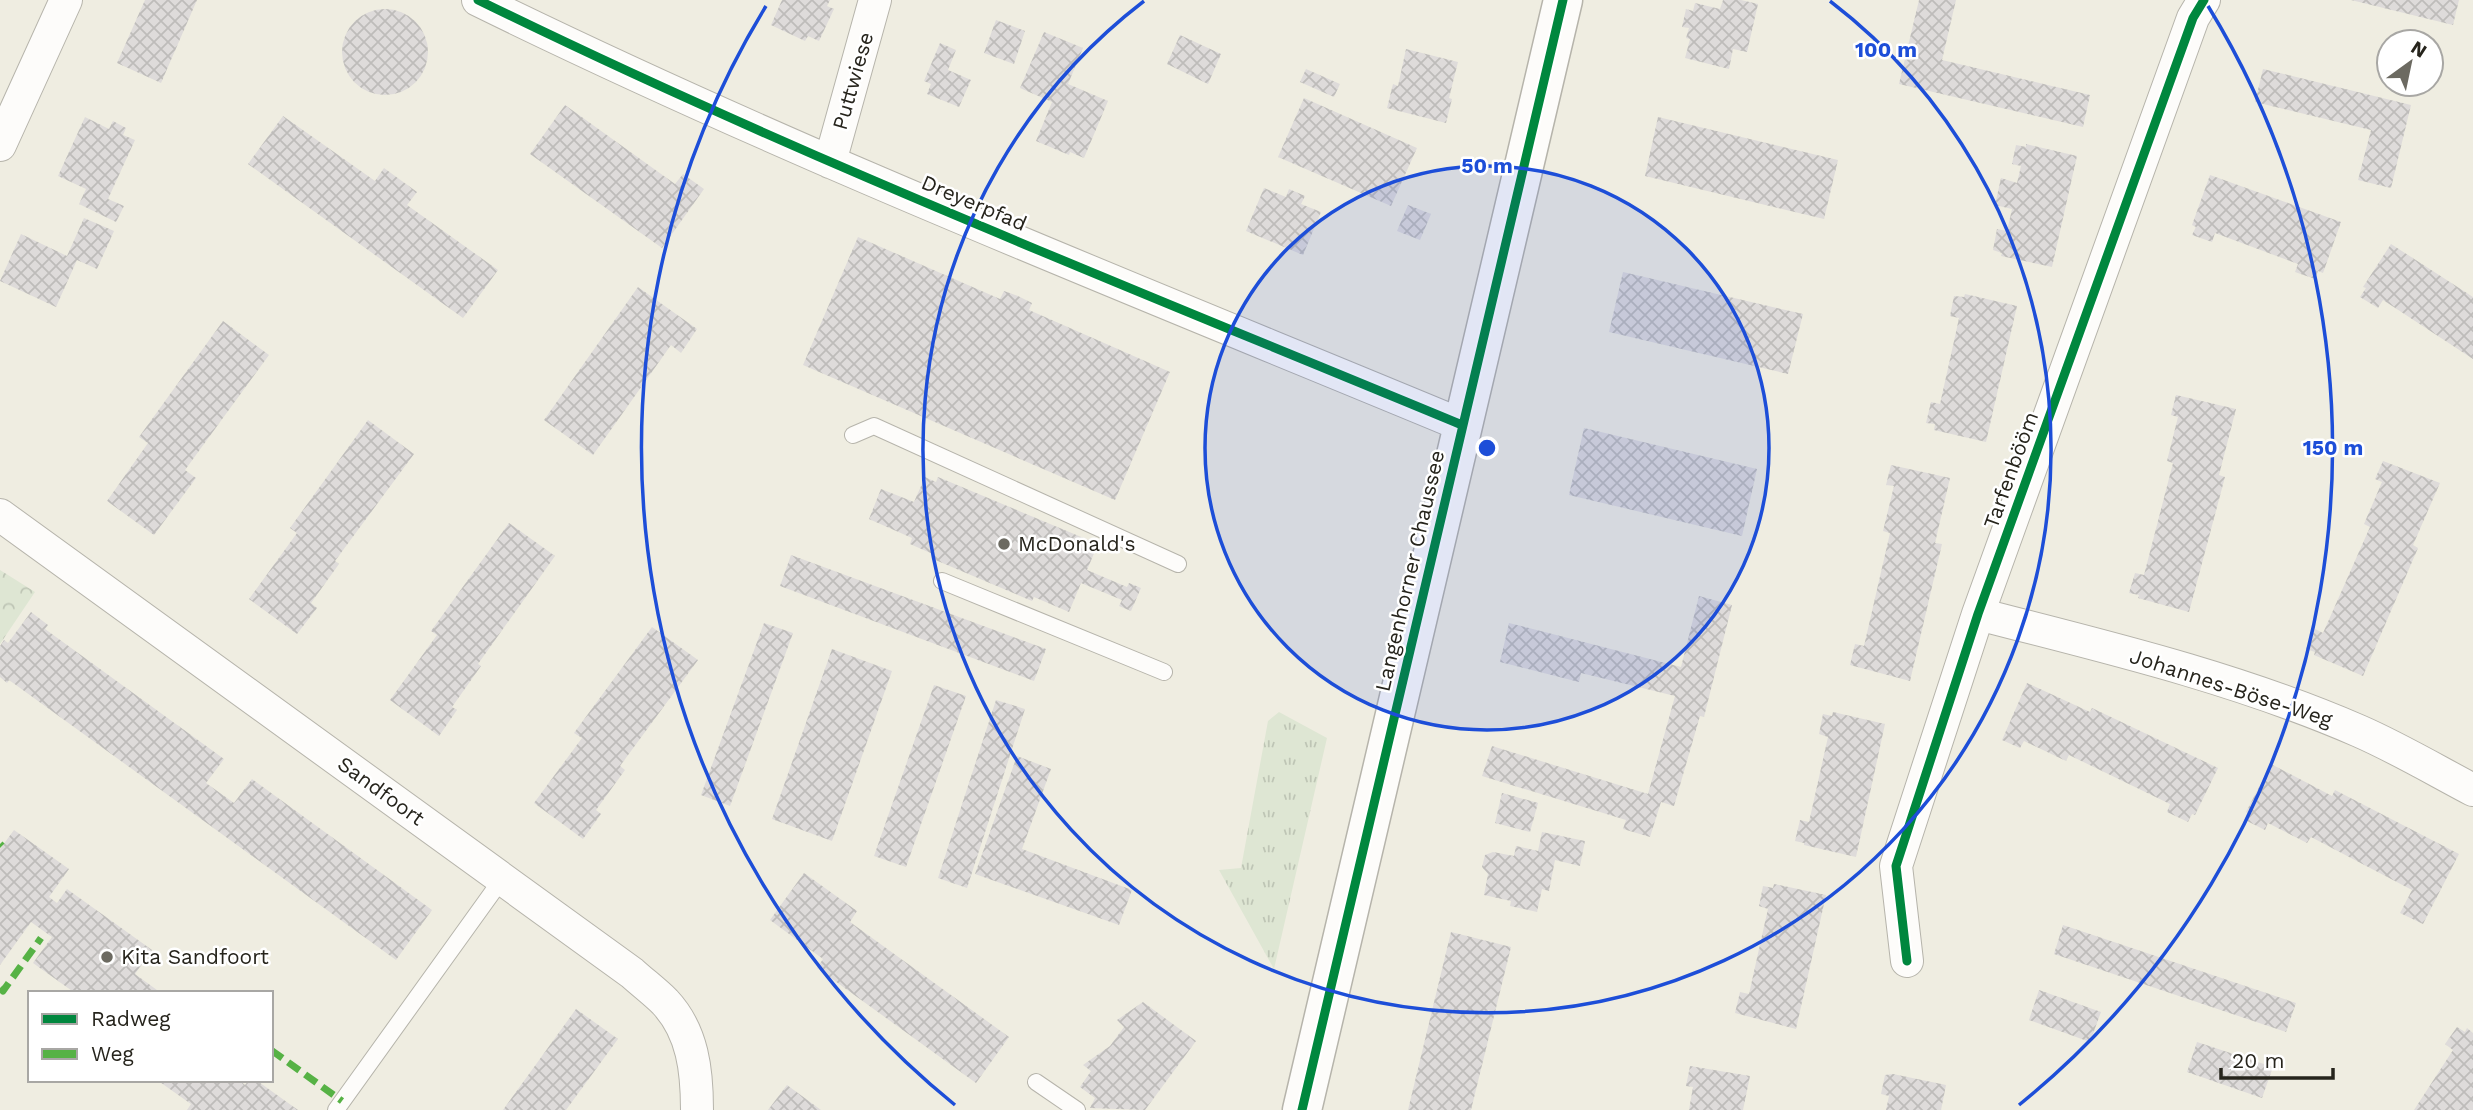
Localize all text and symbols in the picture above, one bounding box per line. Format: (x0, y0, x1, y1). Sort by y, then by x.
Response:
north arrow (2375, 28, 2445, 98)
street label: Puttwiese (827, 29, 878, 133)
text: N (2407, 36, 2431, 63)
text: 100 m (1855, 37, 1917, 62)
text: 50 m (1461, 153, 1513, 178)
street label: Dreyerpfad (918, 169, 1031, 236)
street label: Tarfenbööm (1978, 408, 2043, 532)
text: 150 m (2303, 435, 2363, 460)
centre of rings (1475, 436, 1499, 460)
street label: Langenhorner Chaussee (1370, 448, 1449, 694)
place label: McDonald's (1018, 531, 1135, 556)
marker: McDonald's (996, 536, 1012, 552)
street label: Johannes-Böse-Weg (2127, 643, 2336, 732)
street label: Sandfoort (333, 751, 430, 831)
place label: Kita Sandfoort (121, 944, 269, 969)
marker: Kita Sandfoort (99, 949, 115, 965)
legend (28, 991, 273, 1082)
text: Radweg (91, 1006, 171, 1031)
scale bar (2221, 1036, 2333, 1080)
text: Weg (91, 1041, 135, 1066)
text: 20 m (2232, 1048, 2284, 1073)

